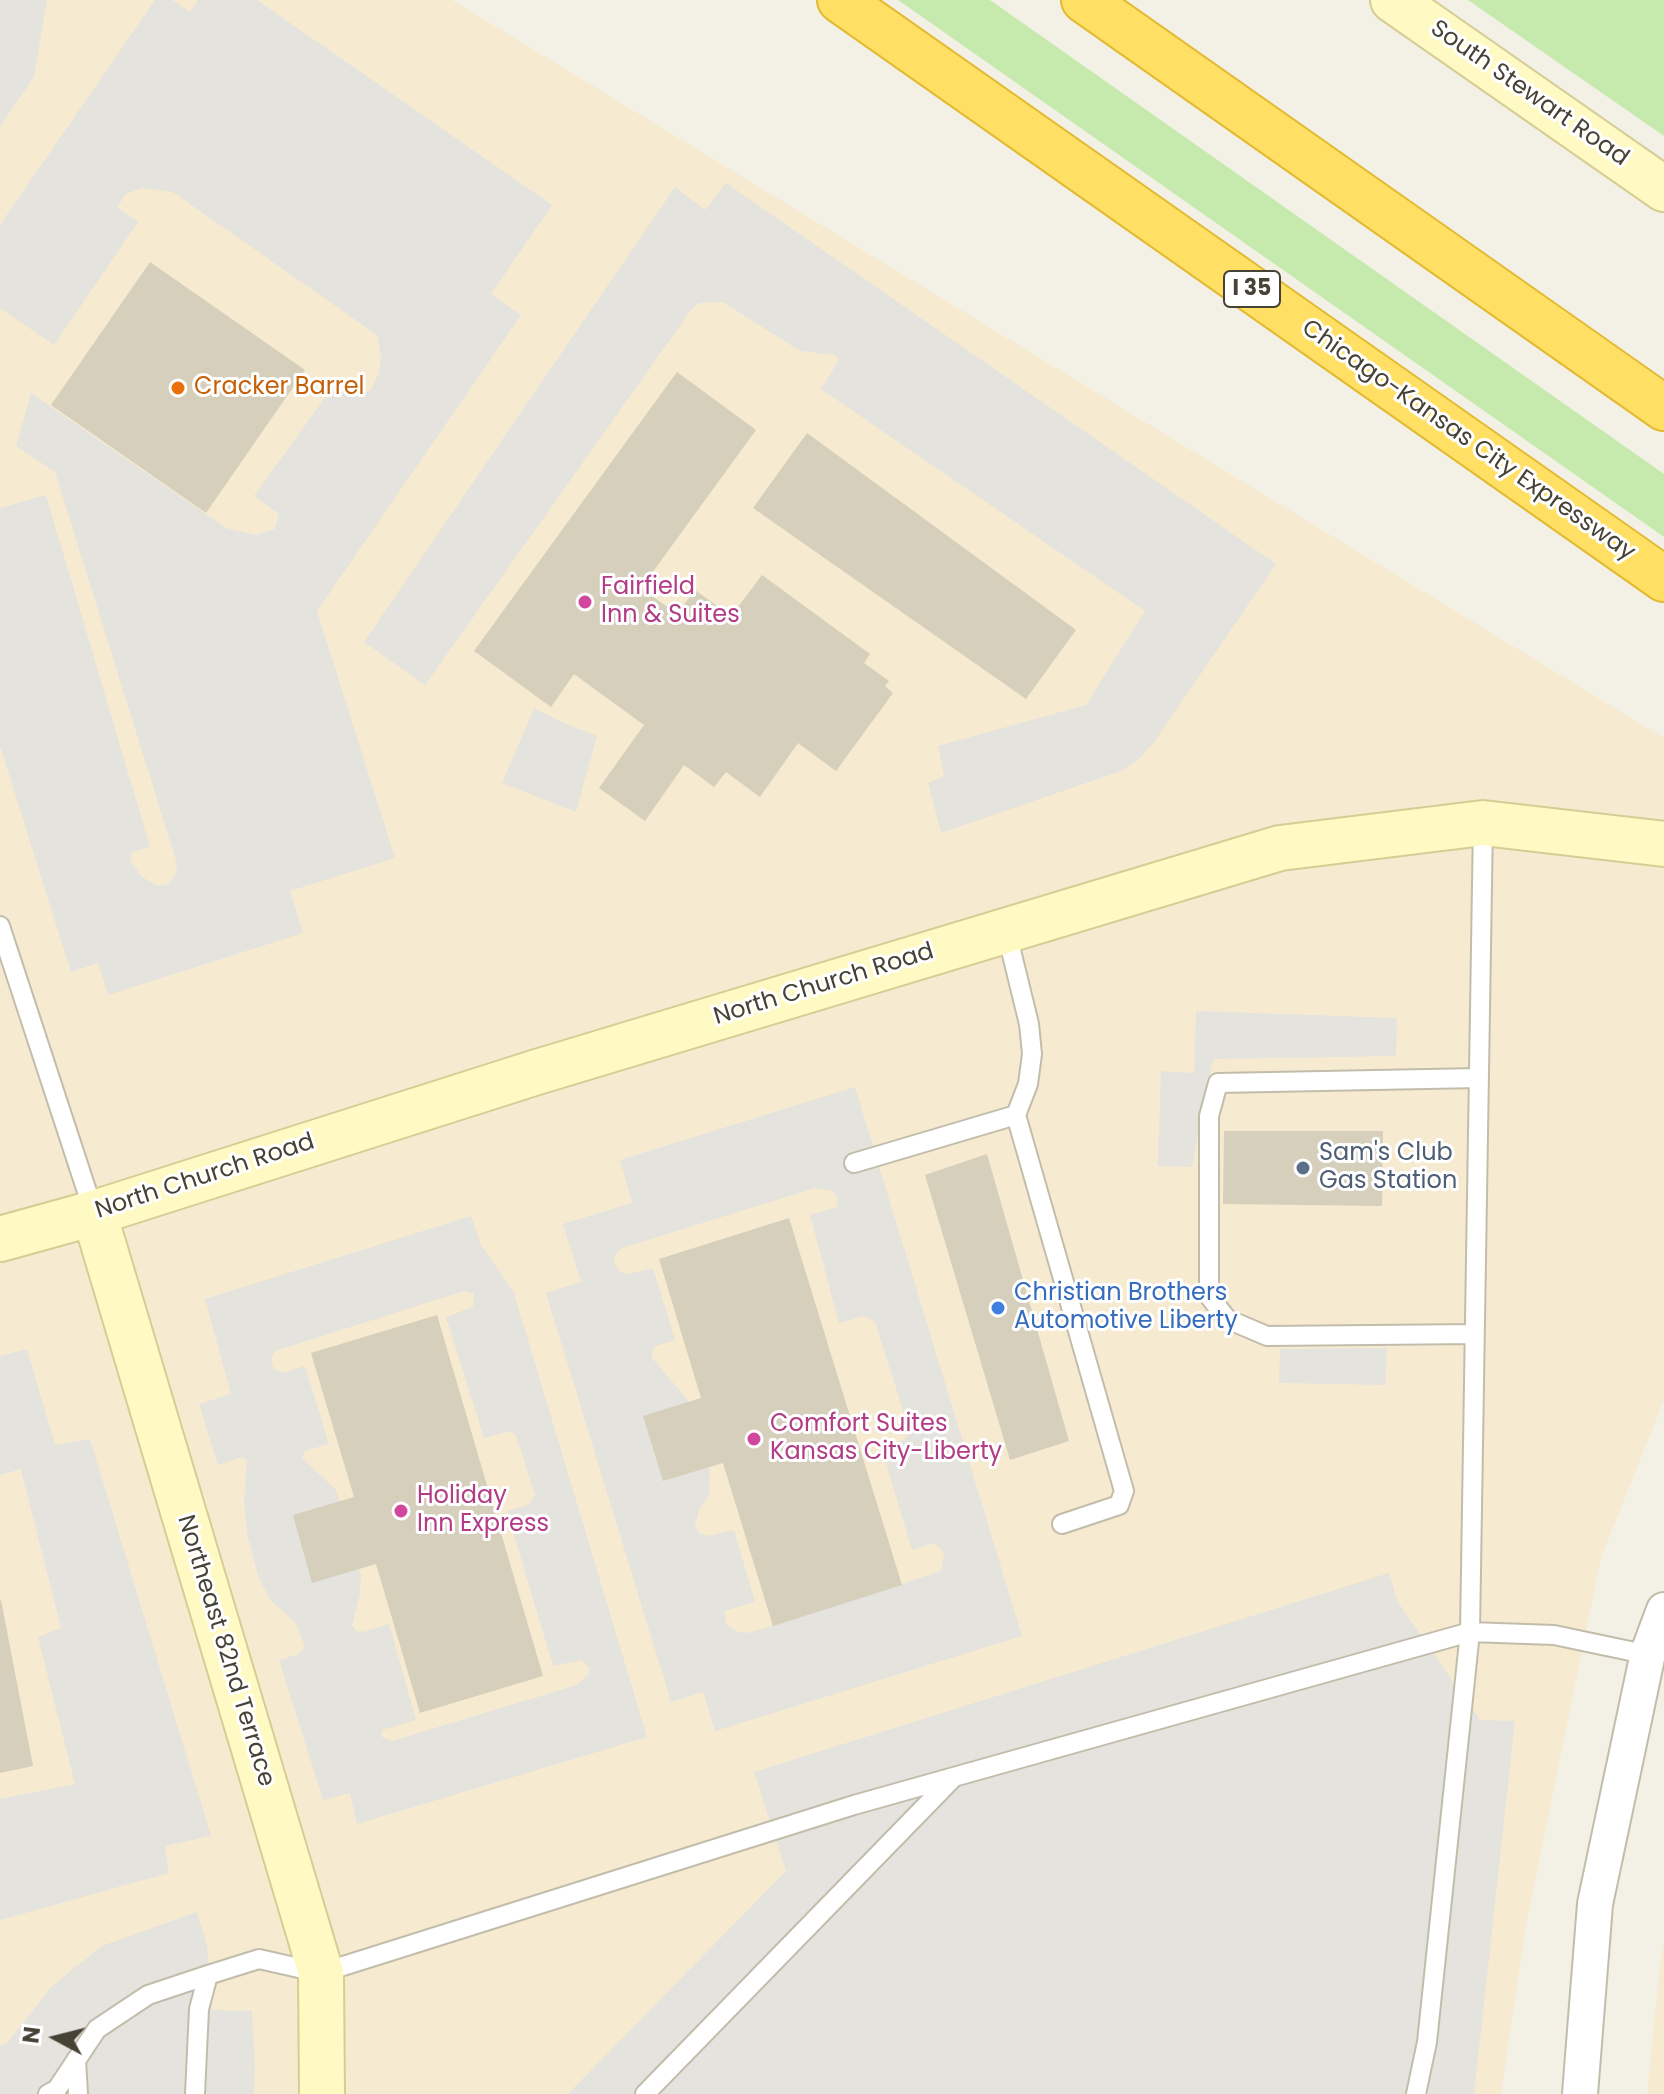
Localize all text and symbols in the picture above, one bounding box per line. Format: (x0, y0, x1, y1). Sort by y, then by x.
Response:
street label: South Stewart Road (1424, 15, 1634, 173)
road number: I 35 (1224, 271, 1280, 307)
street label: Chicago-Kansas City Expressway (1296, 314, 1640, 568)
place label: Cracker Barrel (194, 374, 364, 402)
marker: Cracker Barrel (169, 379, 187, 397)
place label: Fairfield Inn & Suites (601, 574, 740, 630)
marker: Fairfield Inn & Suites (576, 593, 594, 611)
street label: North Church Road (710, 938, 938, 1032)
street label: North Church Road (92, 1128, 318, 1226)
place label: Sam's Club Gas Station (1319, 1140, 1457, 1196)
marker: Sam's Club Gas Station (1294, 1159, 1312, 1177)
place label: Christian Brothers Automotive Liberty (1014, 1280, 1238, 1336)
marker: Christian Brothers Automotive Liberty (989, 1299, 1007, 1317)
place label: Comfort Suites Kansas City-Liberty (770, 1411, 1002, 1467)
marker: Comfort Suites Kansas City-Liberty (745, 1430, 763, 1448)
place label: Holiday Inn Express (417, 1483, 549, 1539)
marker: Holiday Inn Express (392, 1502, 410, 1520)
street label: Northeast 82nd Terrace (170, 1512, 280, 1790)
north arrow (16, 1998, 96, 2078)
text: N (15, 2025, 48, 2045)

